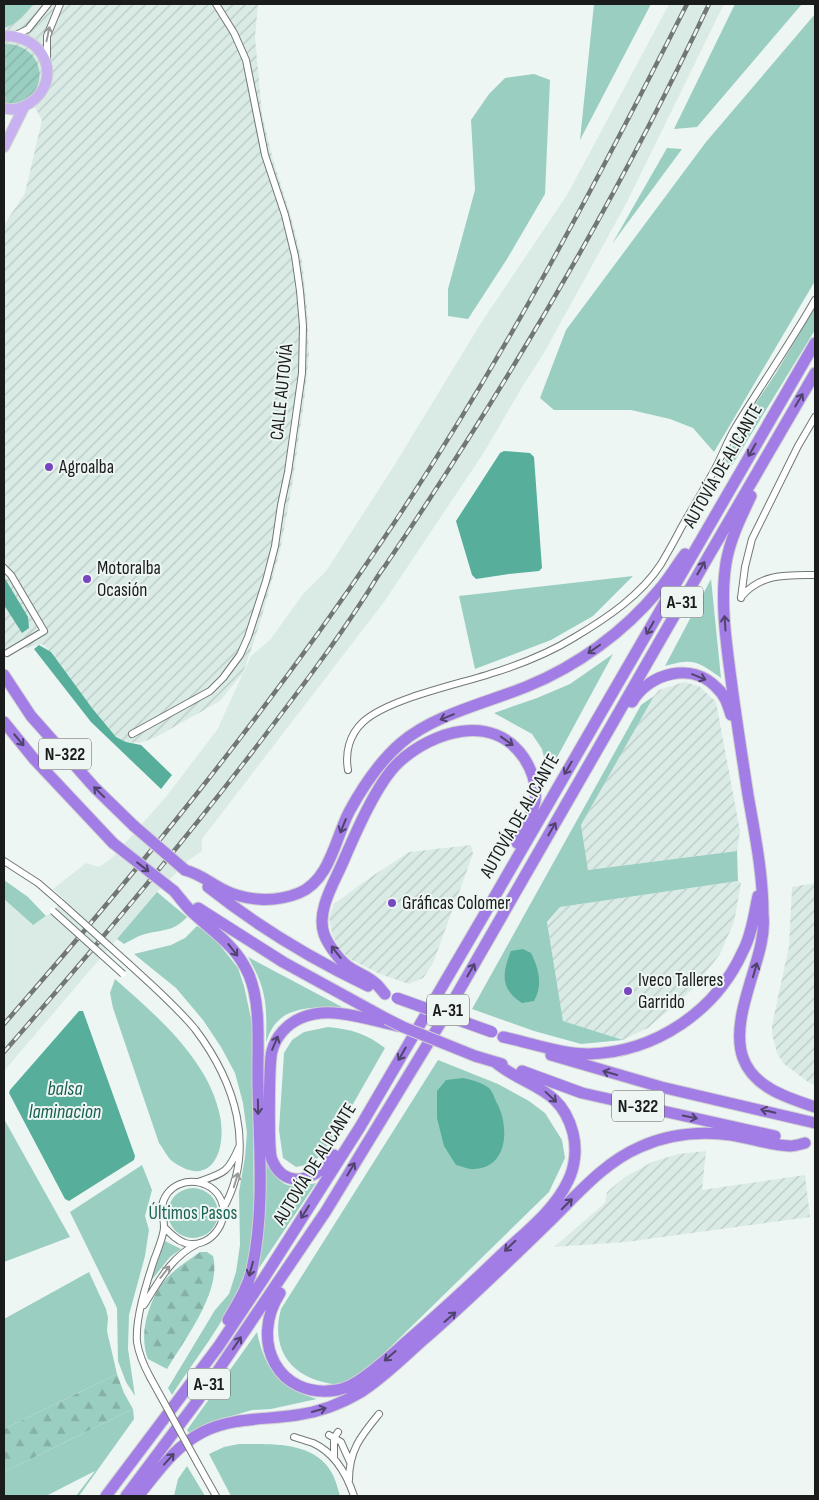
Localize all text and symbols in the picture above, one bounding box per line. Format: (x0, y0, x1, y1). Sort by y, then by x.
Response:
one-way arrow (44, 27, 54, 43)
street label: CALLE AUTOVÍA (266, 342, 299, 441)
one-way arrow (795, 394, 805, 408)
street label: AUTOVÍA DE ALICANTE (678, 400, 768, 533)
one-way arrow (747, 442, 757, 456)
place label: Agroalba (58, 456, 114, 479)
marker: Agroalba (43, 461, 55, 473)
place label: Motoralba Ocasión (97, 557, 161, 602)
one-way arrow (697, 562, 707, 576)
marker: Motoralba Ocasión (81, 573, 93, 585)
road number: A-31 (661, 586, 703, 618)
one-way arrow (720, 615, 729, 631)
one-way arrow (644, 620, 654, 634)
one-way arrow (587, 644, 601, 654)
one-way arrow (691, 673, 706, 683)
one-way arrow (440, 713, 455, 722)
one-way arrow (13, 733, 24, 746)
one-way arrow (500, 736, 514, 746)
road number: N-322 (39, 739, 91, 770)
street label: AUTOVÍA DE ALICANTE (475, 750, 565, 883)
one-way arrow (563, 761, 573, 775)
one-way arrow (93, 786, 105, 799)
one-way arrow (338, 818, 347, 833)
one-way arrow (547, 822, 557, 836)
one-way arrow (137, 862, 150, 873)
place label: Gráficas Colomer (402, 892, 511, 915)
marker: Gráficas Colomer (386, 897, 398, 909)
one-way arrow (228, 943, 239, 956)
one-way arrow (330, 945, 341, 958)
one-way arrow (750, 962, 760, 978)
one-way arrow (466, 963, 476, 977)
place label: Iveco Talleres Garrido (638, 969, 723, 1014)
marker: Iveco Talleres Garrido (622, 985, 634, 997)
road number: A-31 (427, 994, 469, 1026)
one-way arrow (271, 1036, 281, 1051)
one-way arrow (397, 1047, 407, 1061)
one-way arrow (602, 1068, 618, 1077)
water label: balsa laminacion (29, 1077, 101, 1124)
road number: N-322 (612, 1090, 664, 1122)
one-way arrow (545, 1091, 557, 1103)
one-way arrow (253, 1098, 263, 1115)
street label: AUTOVÍA DE ALICANTE (268, 1099, 362, 1230)
one-way arrow (760, 1106, 776, 1115)
one-way arrow (681, 1113, 697, 1122)
one-way arrow (346, 1162, 356, 1176)
one-way arrow (232, 1172, 242, 1188)
one-way arrow (561, 1198, 573, 1210)
park label: Últimos Pasos (149, 1202, 238, 1225)
one-way arrow (300, 1204, 310, 1218)
one-way arrow (504, 1240, 516, 1252)
one-way arrow (246, 1260, 255, 1276)
one-way arrow (159, 1266, 170, 1279)
one-way arrow (443, 1311, 456, 1322)
one-way arrow (232, 1336, 242, 1350)
one-way arrow (384, 1350, 397, 1361)
road number: A-31 (188, 1368, 230, 1400)
one-way arrow (311, 1405, 327, 1414)
one-way arrow (163, 1453, 175, 1466)

